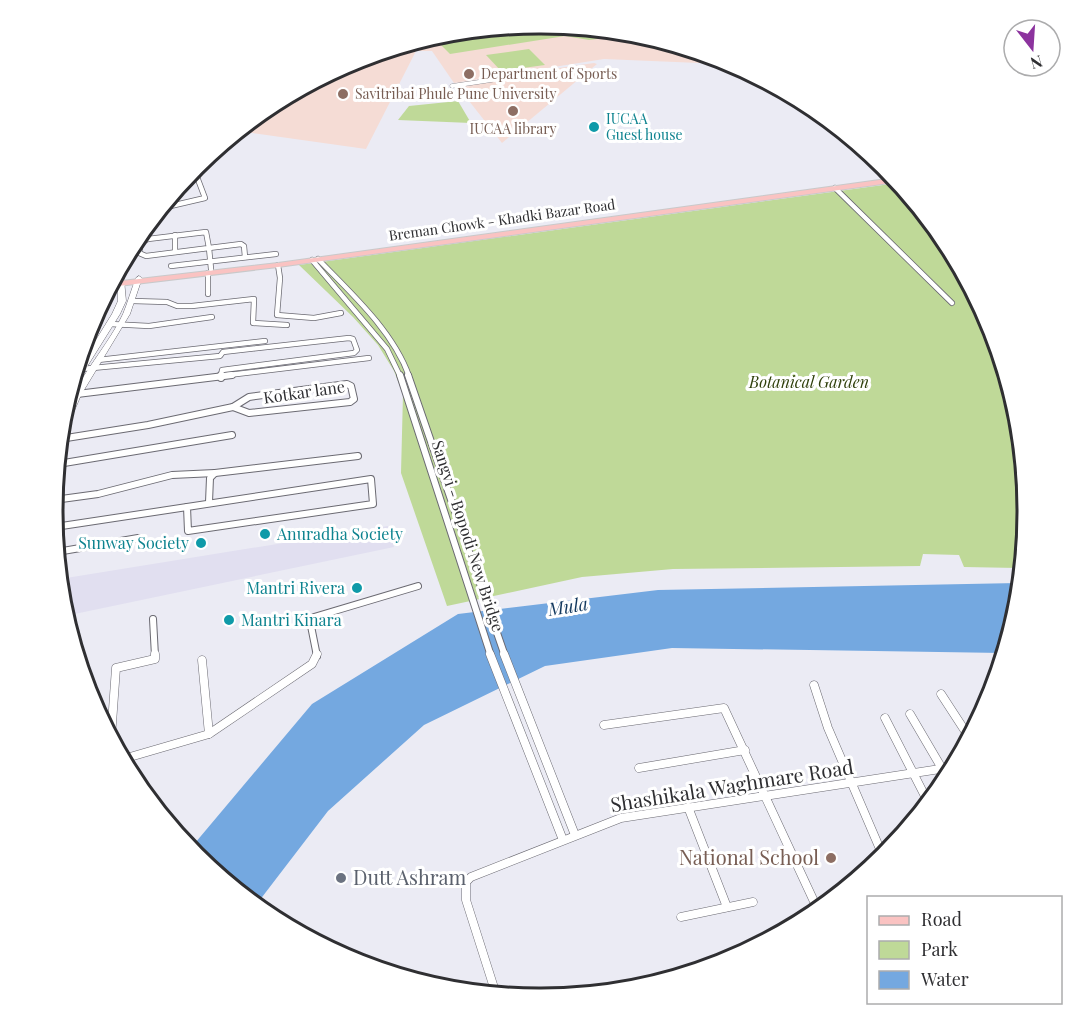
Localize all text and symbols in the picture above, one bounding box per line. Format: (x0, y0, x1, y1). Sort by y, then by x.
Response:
north arrow (1002, 18, 1062, 78)
text: N (1028, 51, 1045, 75)
place label: Department of Sports (481, 64, 617, 83)
marker: Department of Sports (462, 67, 476, 81)
place label: Savitribai Phule Pune University (355, 84, 556, 103)
marker: Savitribai Phule Pune University (336, 87, 350, 101)
marker: IUCAA library (506, 104, 520, 118)
place label: IUCAA Guest house (606, 109, 682, 144)
place label: IUCAA library (469, 119, 557, 138)
marker: IUCAA Guest house (587, 120, 601, 134)
street label: Breman Chowk - Khadki Bazar Road (387, 194, 616, 245)
park label: Botanical Garden (748, 371, 869, 392)
street label: Kotkar lane (262, 375, 346, 408)
street label: Sangvi - Bopodi New Bridge (428, 438, 509, 634)
place label: Anuradha Society (276, 523, 403, 544)
marker: Anuradha Society (258, 527, 272, 541)
place label: Sunway Society (78, 532, 189, 553)
marker: Sunway Society (194, 536, 208, 550)
place label: Mantri Rivera (246, 577, 345, 598)
marker: Mantri Rivera (350, 581, 364, 595)
water label: Mula (545, 591, 590, 621)
place label: Mantri Kinara (241, 609, 342, 630)
marker: Mantri Kinara (222, 613, 236, 627)
street label: Shashikala Waghmare Road (608, 752, 856, 817)
place label: National School (679, 843, 819, 870)
marker: National School (824, 851, 838, 865)
place label: Dutt Ashram (353, 863, 467, 890)
marker: Dutt Ashram (334, 871, 348, 885)
legend (867, 896, 1062, 1004)
text: Road (921, 907, 962, 931)
text: Park (921, 937, 958, 961)
text: Water (920, 967, 969, 991)

